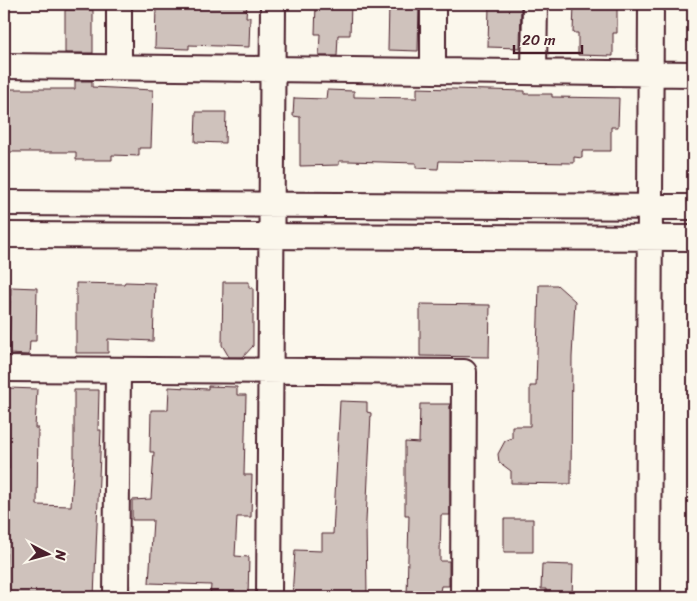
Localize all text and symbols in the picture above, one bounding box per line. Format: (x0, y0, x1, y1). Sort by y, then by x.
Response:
scale bar (514, 22, 582, 54)
text: 20 m (522, 27, 556, 53)
north arrow (22, 528, 72, 578)
text: N (47, 548, 73, 562)

